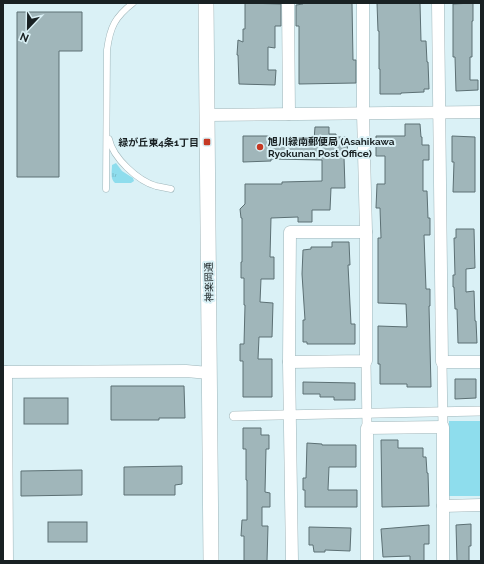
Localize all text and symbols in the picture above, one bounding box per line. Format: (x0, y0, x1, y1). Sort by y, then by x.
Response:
north arrow (8, 8, 48, 48)
text: N (18, 29, 31, 44)
place label: 旭川緑南郵便局 (Asahikawa Ryokunan Post Office) (267, 136, 395, 159)
place label: 緑が丘東4条1丁目 (118, 137, 199, 148)
marker: 緑が丘東4条1丁目 (202, 137, 212, 147)
marker: 旭川緑南郵便局 (Asahikawa Ryokunan Post Office) (255, 142, 265, 152)
street label: 神楽岡通 (203, 262, 215, 302)

